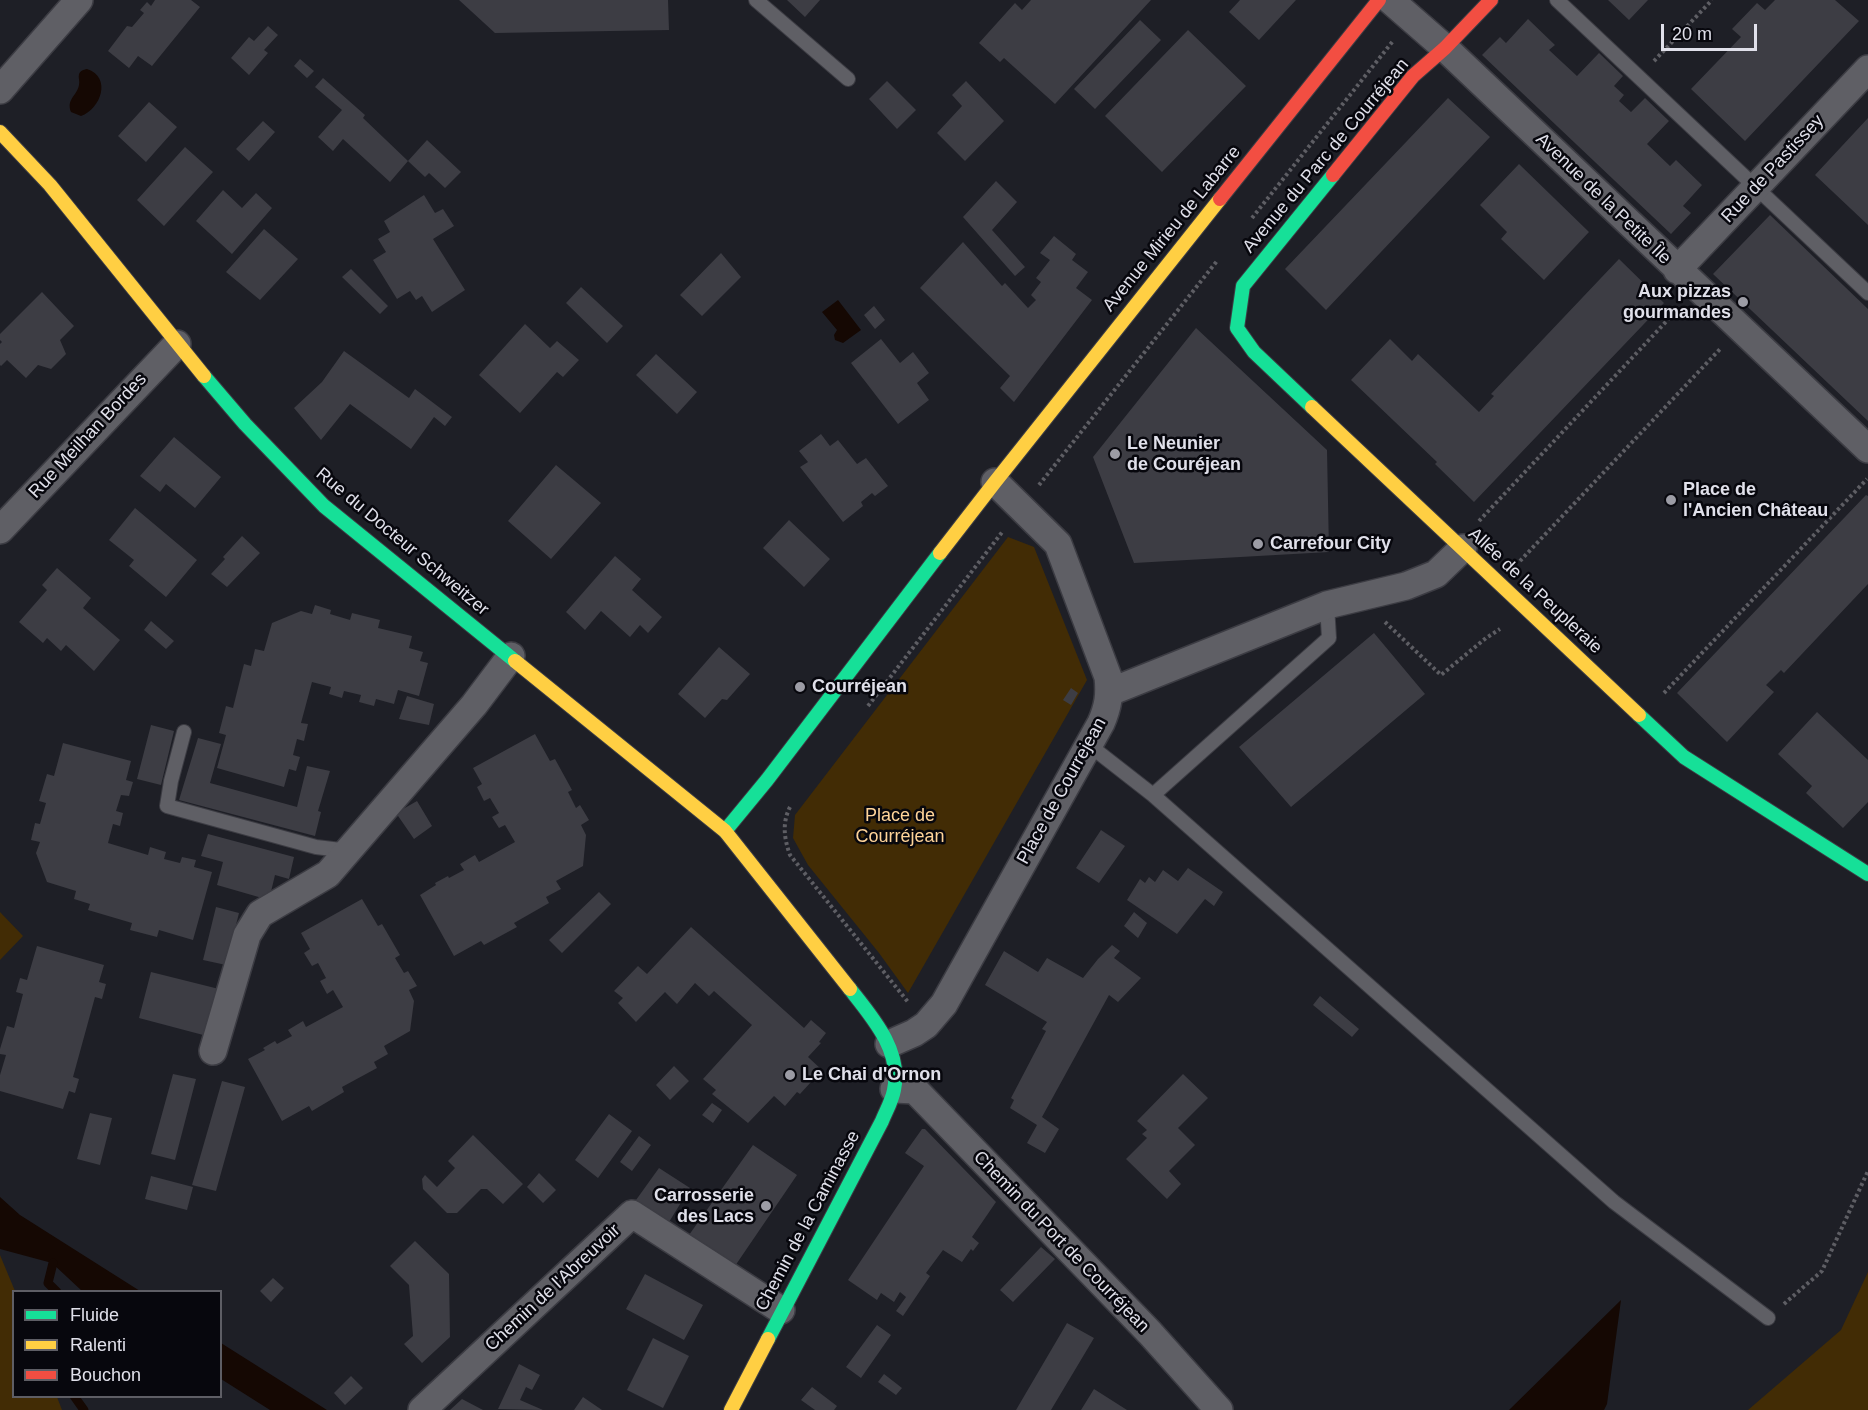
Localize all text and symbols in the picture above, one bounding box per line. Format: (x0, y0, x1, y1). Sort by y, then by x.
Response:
scale bar (1664, 12, 1760, 50)
text: 20 m (1672, 24, 1712, 44)
street label: Avenue du Parc de Courréjean (1238, 55, 1414, 257)
street label: Rue de Pastissey (1717, 110, 1829, 228)
street label: Avenue de la Petite Île (1531, 129, 1675, 269)
street label: Avenue Mirieu de Labarre (1099, 142, 1245, 316)
place label: Aux pizzas gourmandes (1623, 281, 1731, 324)
marker: Aux pizzas gourmandes (1736, 295, 1750, 309)
street label: Rue Meilhan Bordes (24, 369, 152, 503)
place label: Le Neunier de Couréjean (1127, 433, 1241, 476)
marker: Le Neunier de Couréjean (1108, 447, 1122, 461)
street label: Rue du Docteur Schweitzer (311, 463, 493, 621)
place label: Place de l'Ancien Château (1683, 479, 1828, 522)
marker: Place de l'Ancien Château (1664, 493, 1678, 507)
street label: Allée de la Peupleraie (1464, 523, 1606, 659)
place label: Carrefour City (1270, 533, 1391, 555)
marker: Carrefour City (1251, 537, 1265, 551)
place label: Courréjean (812, 676, 907, 698)
marker: Courréjean (793, 680, 807, 694)
street label: Place de Courrejean (1013, 714, 1111, 868)
park label: Place de Courréjean (855, 805, 945, 848)
place label: Le Chai d'Ornon (802, 1064, 941, 1086)
marker: Le Chai d'Ornon (783, 1068, 797, 1082)
street label: Chemin de la Caminasse (751, 1127, 865, 1315)
street label: Chemin du Port de Courréjean (968, 1147, 1154, 1337)
place label: Carrosserie des Lacs (654, 1185, 754, 1228)
marker: Carrosserie des Lacs (759, 1199, 773, 1213)
street label: Chemin de l'Abreuvoir (481, 1220, 625, 1356)
legend (12, 1290, 222, 1398)
text: Fluide (70, 1305, 119, 1325)
text: Ralenti (70, 1335, 126, 1355)
text: Bouchon (70, 1365, 141, 1385)

